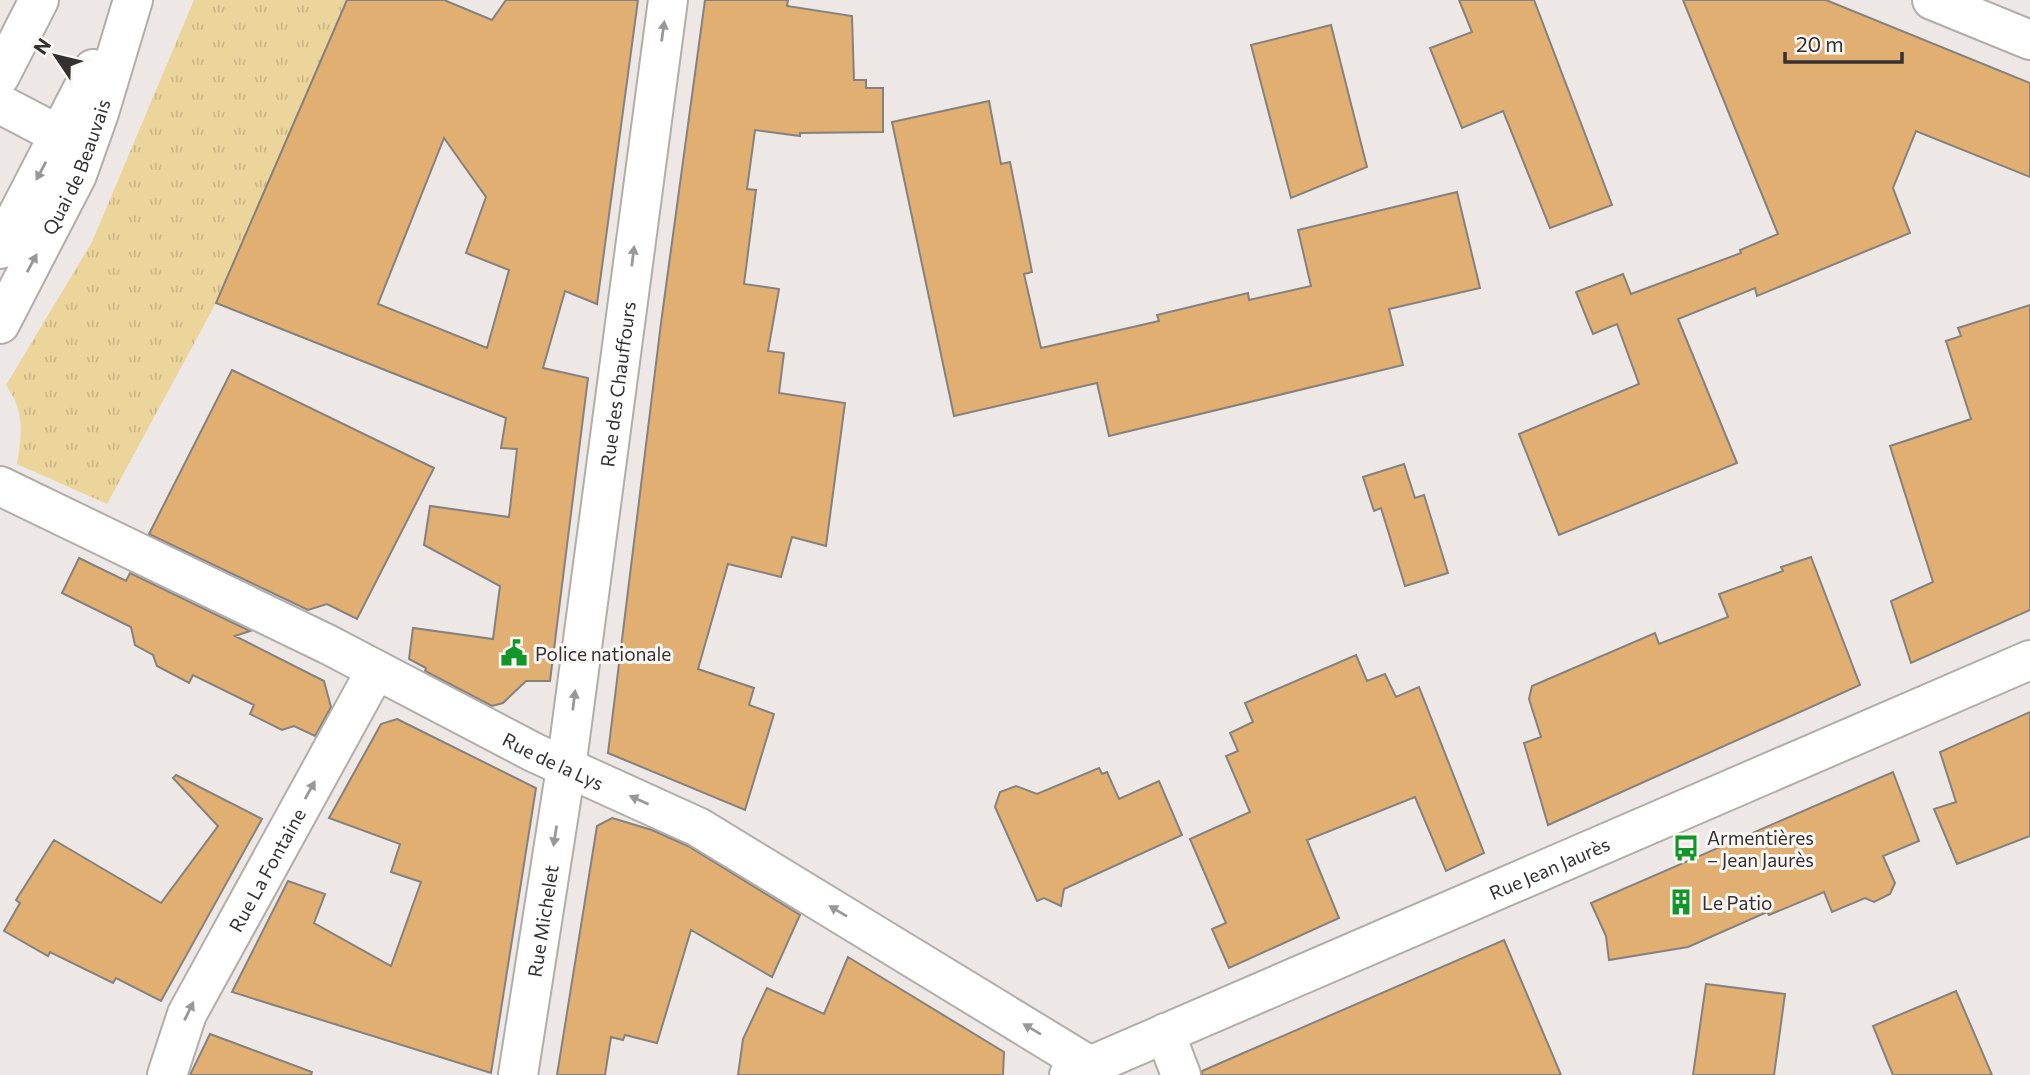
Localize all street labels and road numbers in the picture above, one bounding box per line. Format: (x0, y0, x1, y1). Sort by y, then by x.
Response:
street label: Quai de Beauvais (37, 96, 114, 238)
street label: Rue des Chauffours (595, 300, 639, 468)
street label: Rue de la Lys (499, 727, 607, 794)
street label: Rue La Fontaine (223, 804, 310, 935)
street label: Rue Jean Jaurès (1485, 832, 1613, 904)
street label: Rue Michelet (522, 863, 562, 978)

